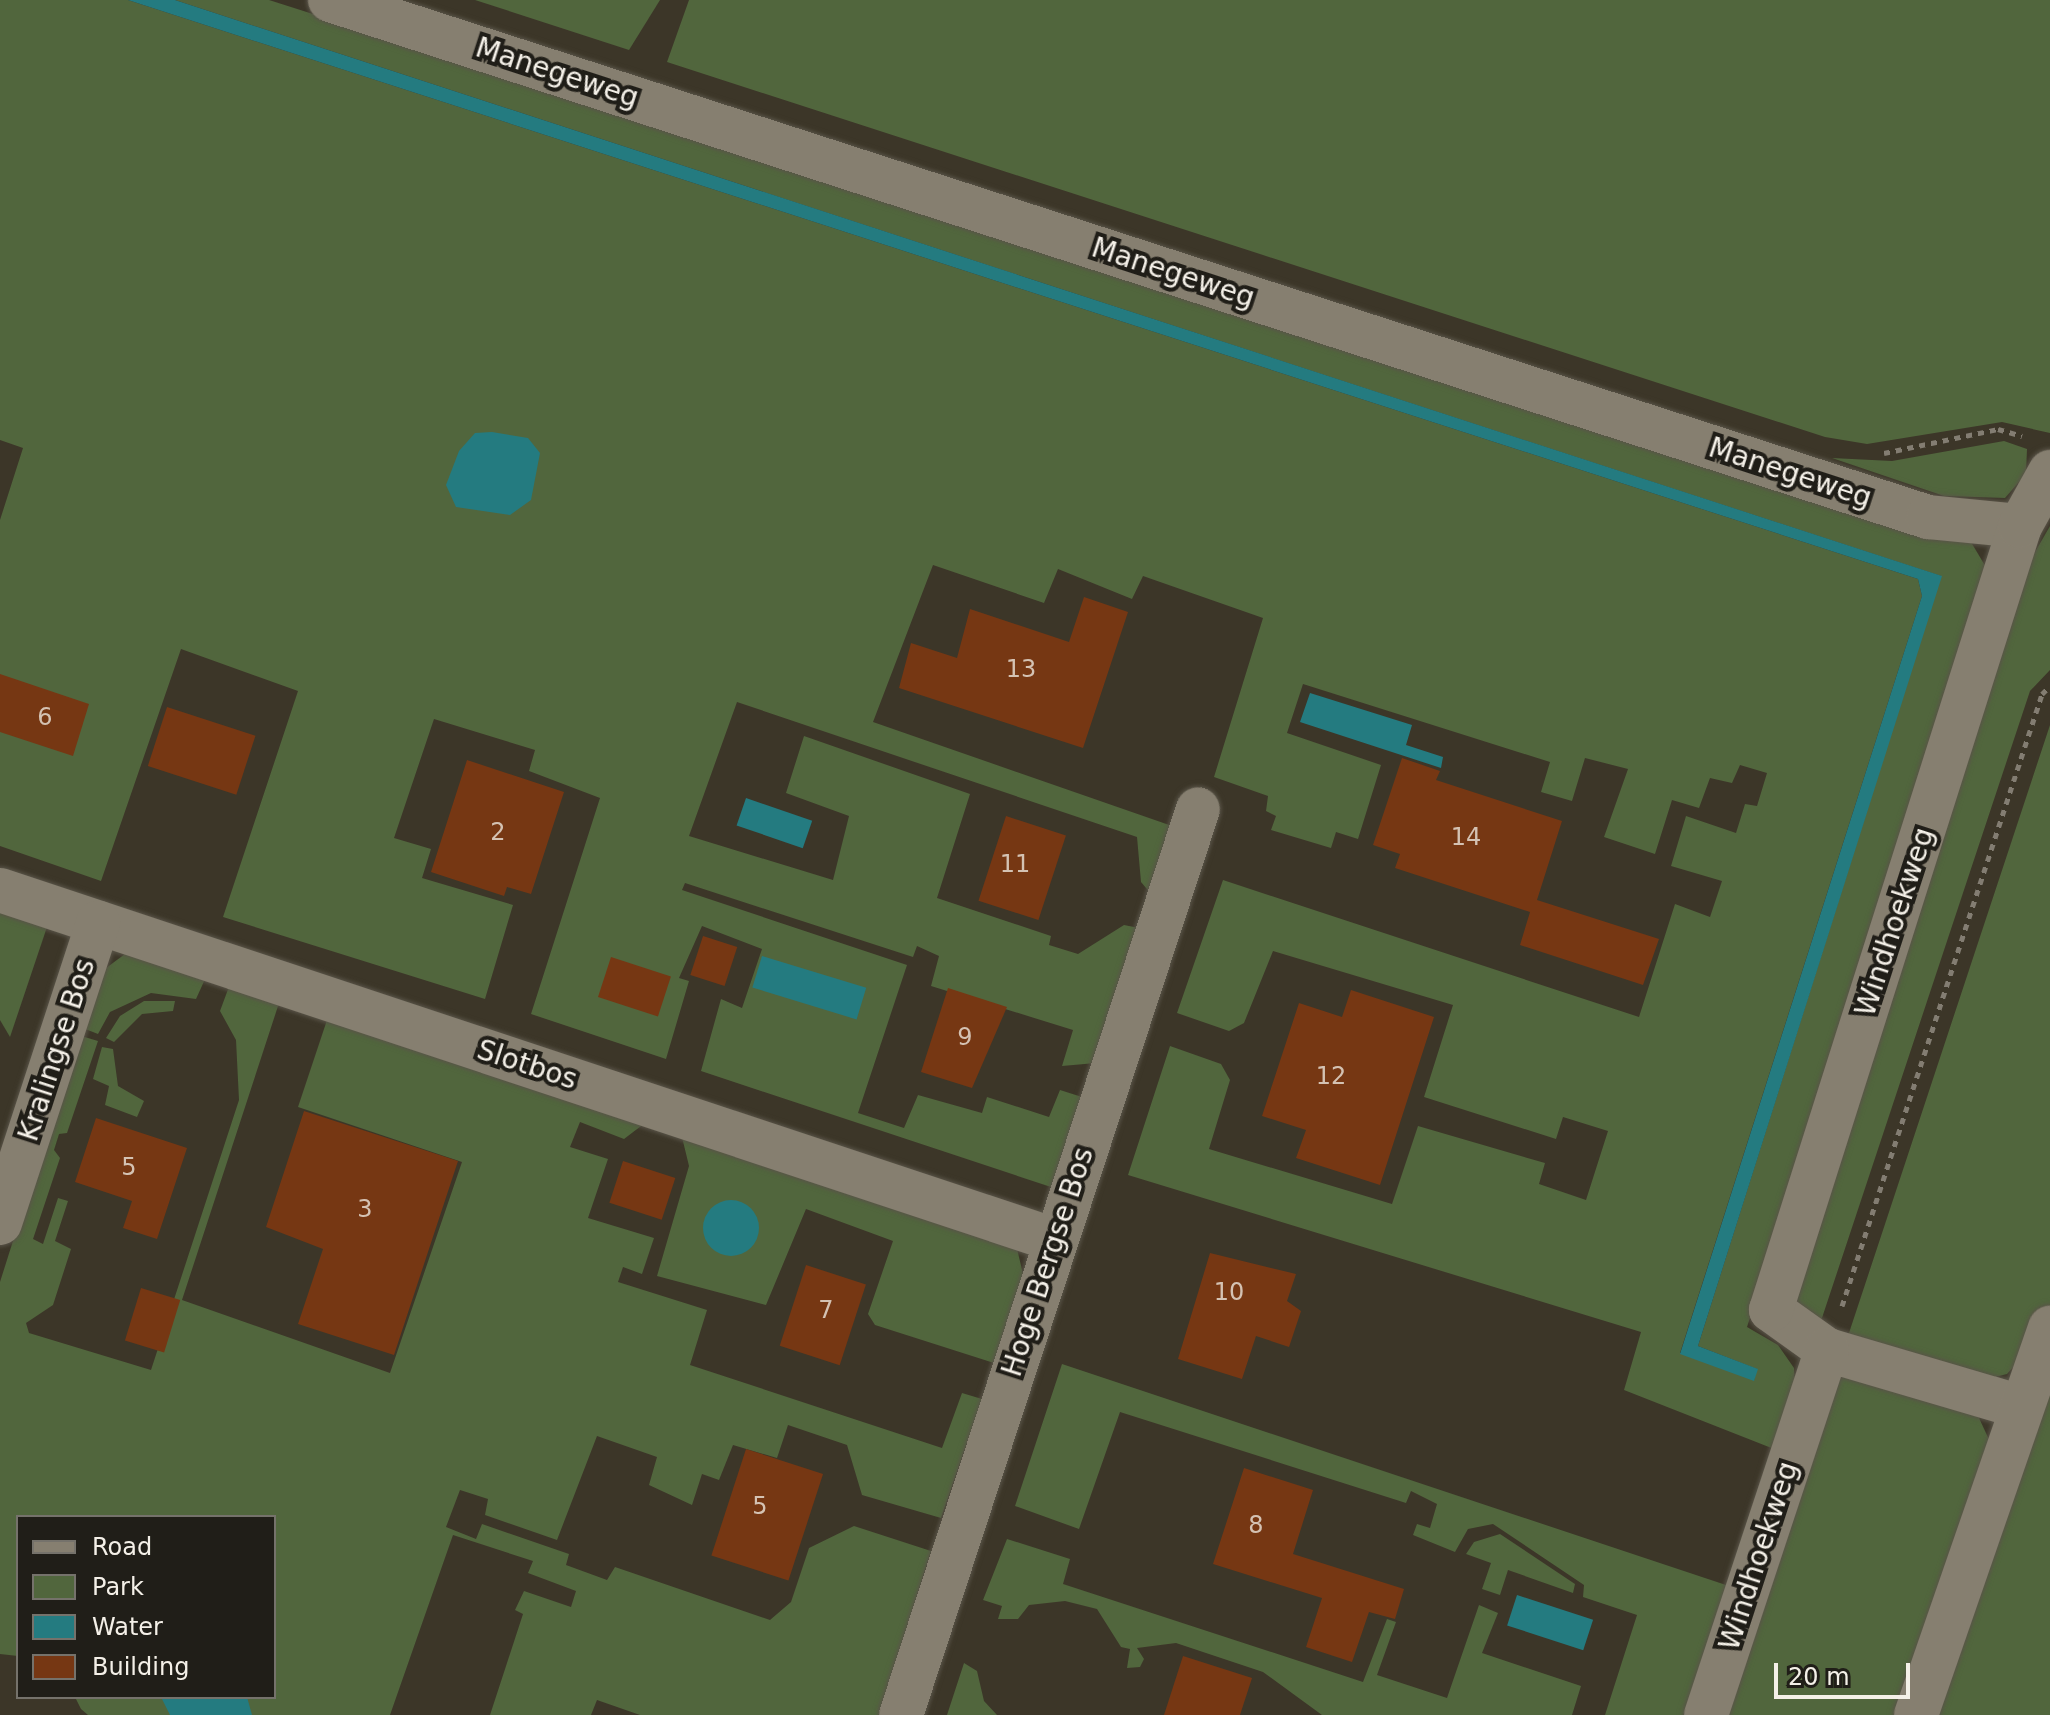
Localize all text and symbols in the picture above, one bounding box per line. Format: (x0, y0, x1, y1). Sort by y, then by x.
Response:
street label: Manegeweg (471, 31, 643, 115)
street label: Manegeweg (1087, 231, 1259, 315)
street label: Manegeweg (1704, 431, 1876, 515)
house number: 13 (1006, 656, 1036, 684)
house number: 6 (37, 704, 53, 732)
house number: 2 (490, 819, 506, 847)
street label: Windhoekweg (1849, 823, 1941, 1021)
house number: 14 (1451, 824, 1481, 852)
house number: 11 (1000, 851, 1030, 879)
street label: Kralingse Bos (12, 955, 102, 1145)
house number: 9 (957, 1024, 973, 1052)
street label: Slotbos (473, 1033, 581, 1097)
house number: 12 (1316, 1063, 1346, 1091)
street label: Hoge Bergse Bos (995, 1143, 1101, 1381)
house number: 5 (121, 1154, 137, 1182)
house number: 3 (357, 1196, 373, 1224)
house number: 10 (1214, 1279, 1244, 1307)
house number: 7 (818, 1297, 834, 1325)
street label: Windhoekweg (1713, 1457, 1805, 1655)
house number: 5 (752, 1493, 768, 1521)
house number: 8 (1248, 1512, 1264, 1540)
legend (16, 1515, 276, 1699)
text: Road (92, 1533, 152, 1561)
text: Park (92, 1573, 144, 1601)
text: Water (92, 1613, 163, 1641)
scale bar (1778, 1647, 1914, 1697)
text: Building (92, 1653, 189, 1681)
text: 20 m (1788, 1663, 1850, 1691)

